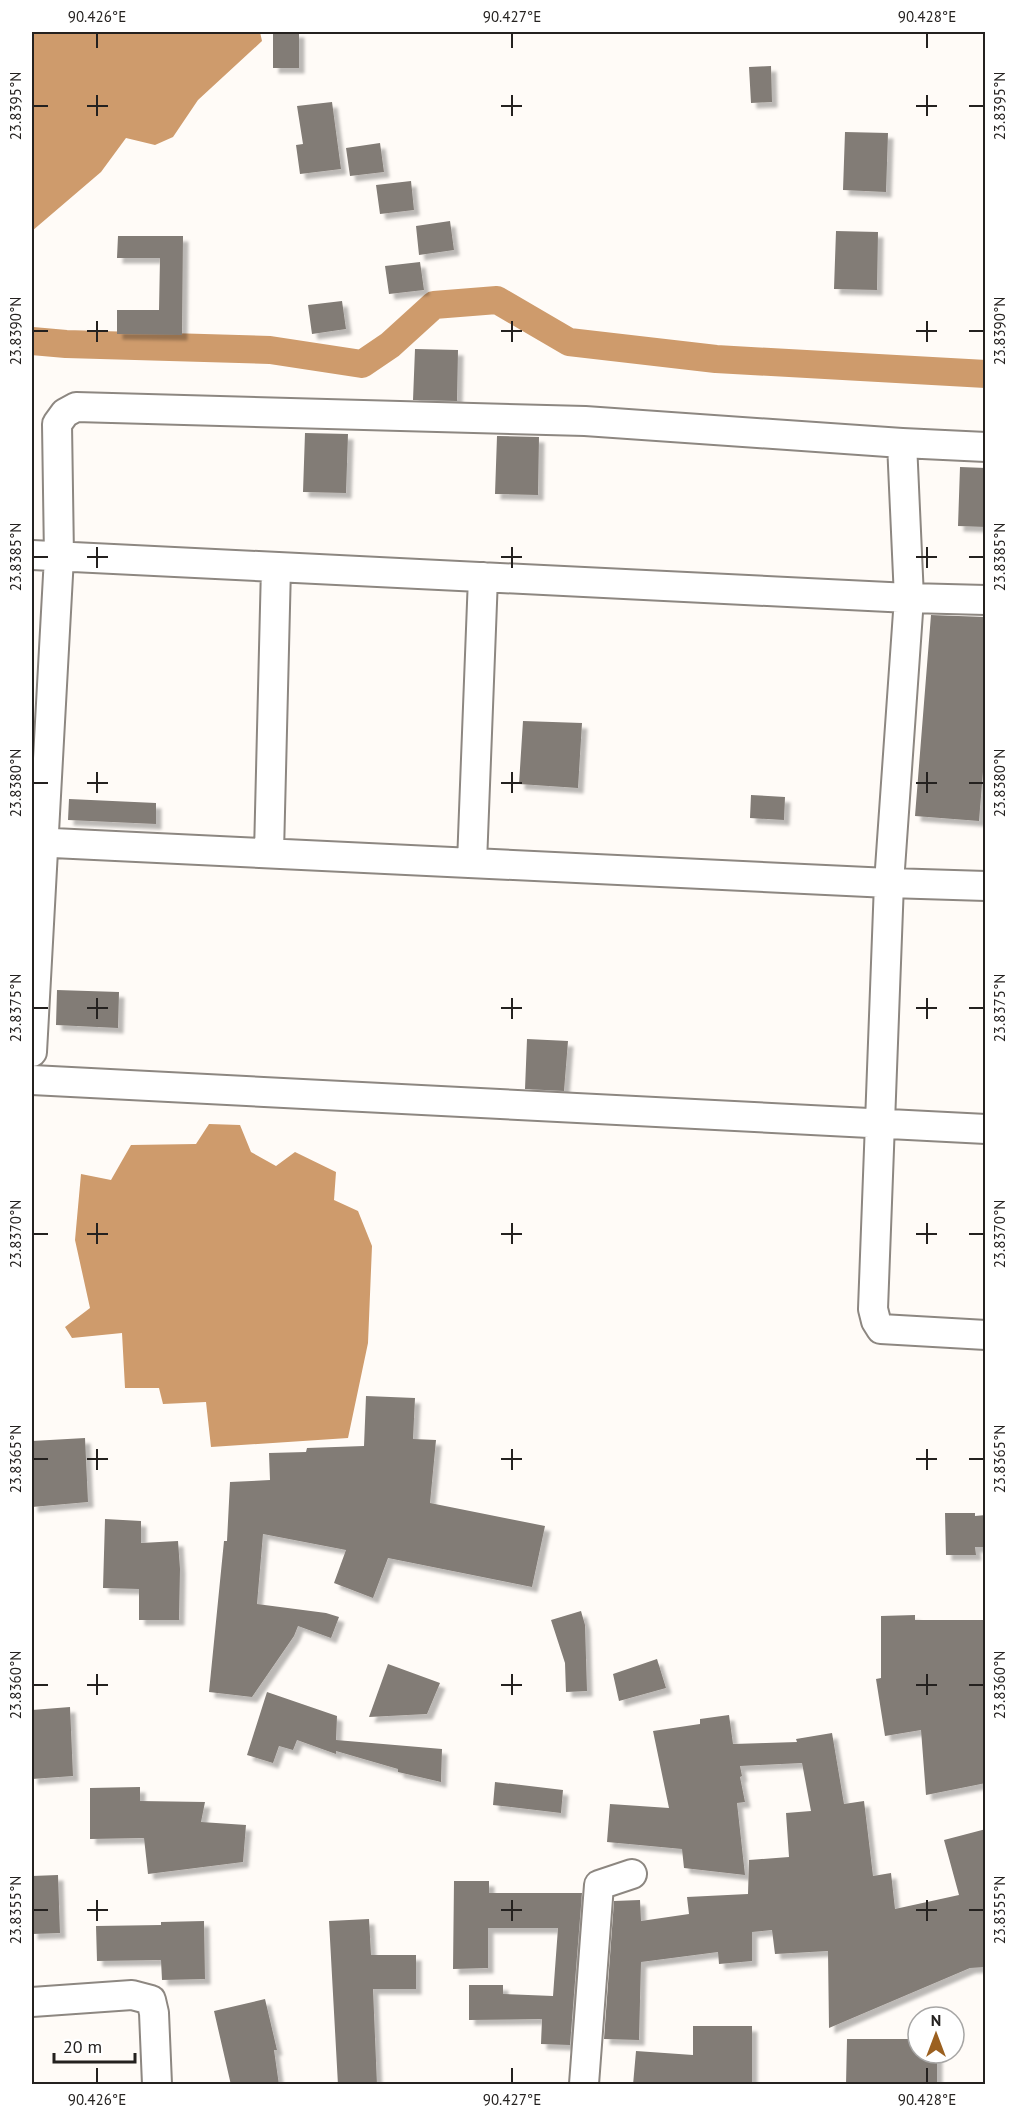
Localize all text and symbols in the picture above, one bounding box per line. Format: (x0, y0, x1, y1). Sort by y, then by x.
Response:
text: 90.426°E (68, 7, 126, 26)
text: 90.427°E (483, 7, 541, 26)
text: 90.428°E (898, 7, 956, 26)
text: 23.8395°N (6, 72, 25, 140)
text: 23.8395°N (990, 72, 1009, 140)
text: 23.8390°N (6, 297, 25, 365)
text: 23.8390°N (990, 297, 1009, 365)
text: 23.8385°N (6, 523, 25, 591)
text: 23.8385°N (990, 523, 1009, 591)
text: 23.8380°N (6, 749, 25, 817)
text: 23.8380°N (990, 749, 1009, 817)
text: 23.8375°N (6, 974, 25, 1042)
text: 23.8375°N (990, 974, 1009, 1042)
text: 23.8370°N (6, 1200, 25, 1268)
text: 23.8370°N (990, 1200, 1009, 1268)
text: 23.8365°N (6, 1425, 25, 1493)
text: 23.8365°N (990, 1425, 1009, 1493)
text: 23.8360°N (6, 1651, 25, 1719)
text: 23.8360°N (990, 1651, 1009, 1719)
text: 23.8355°N (6, 1876, 25, 1944)
text: 23.8355°N (990, 1876, 1009, 1944)
north arrow (906, 2005, 966, 2065)
text: N (931, 2010, 941, 2030)
scale bar (54, 2026, 135, 2064)
text: 20 m (63, 2035, 102, 2058)
text: 90.426°E (68, 2090, 126, 2109)
text: 90.427°E (483, 2090, 541, 2109)
text: 90.428°E (898, 2090, 956, 2109)

